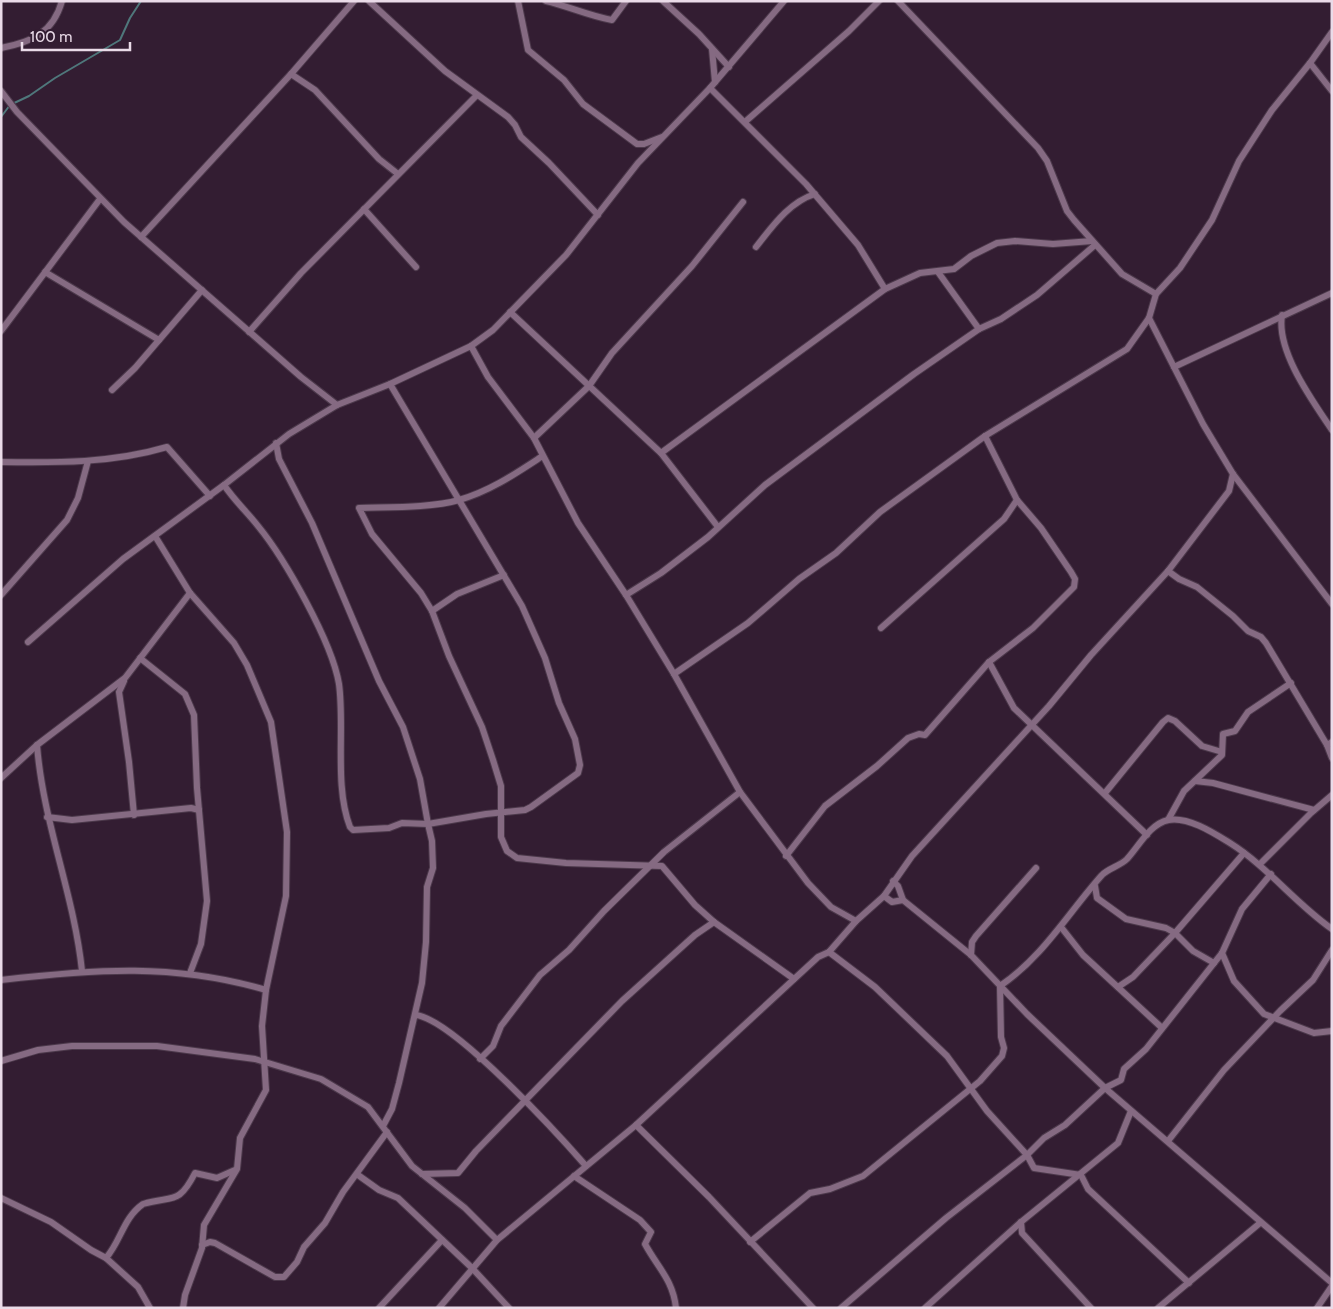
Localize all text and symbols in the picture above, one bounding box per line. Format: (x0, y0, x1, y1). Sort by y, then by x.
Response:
scale bar (22, 20, 130, 52)
text: 100 m (30, 28, 72, 46)

